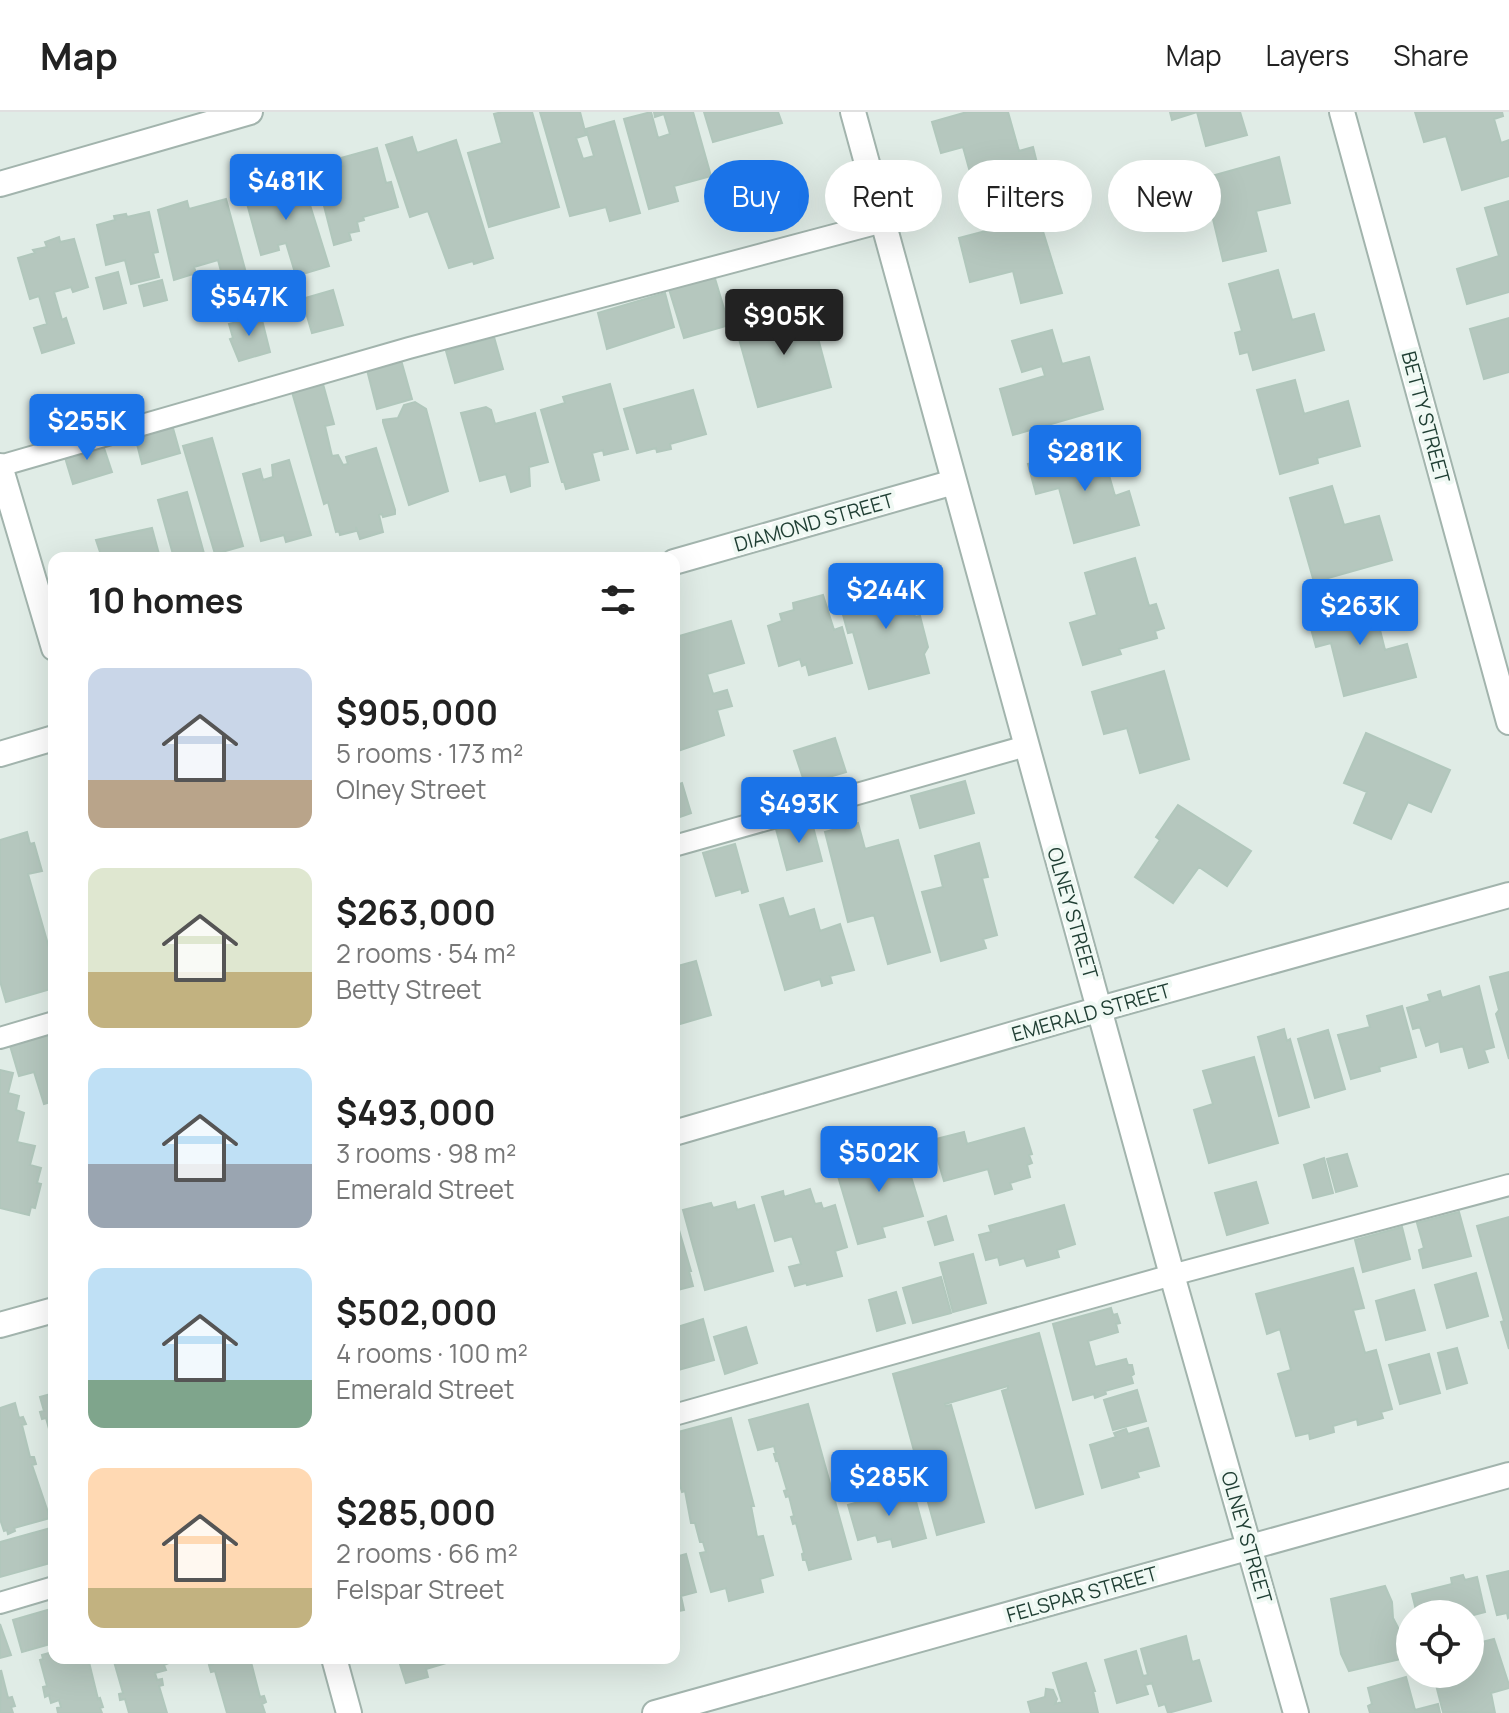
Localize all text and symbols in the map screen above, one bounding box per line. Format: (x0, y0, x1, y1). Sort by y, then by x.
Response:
text: Map (40, 29, 118, 81)
text: Map (1166, 36, 1222, 74)
text: Layers (1266, 36, 1349, 74)
text: Share (1393, 36, 1469, 74)
pin: $481K (230, 154, 342, 222)
chip: Buy (704, 160, 809, 232)
chip: Rent (825, 160, 942, 232)
chip: Filters (958, 160, 1092, 232)
chip: New (1108, 160, 1221, 232)
text: $481K (248, 162, 324, 198)
pin: $547K (193, 270, 305, 338)
text: $547K (210, 278, 288, 314)
pin: $905K (728, 289, 840, 357)
text: $905K (743, 297, 825, 333)
street label: BETTY STREET (1395, 348, 1457, 486)
pin: $255K (31, 394, 143, 462)
text: $255K (47, 402, 127, 438)
pin: $281K (1029, 425, 1141, 493)
text: $281K (1047, 433, 1123, 469)
street label: DIAMOND STREET (731, 486, 897, 558)
pin: $244K (830, 563, 942, 631)
text: $244K (846, 571, 926, 607)
text: 10 homes (88, 577, 244, 623)
icon: filters (596, 578, 640, 622)
pin: $263K (1304, 579, 1416, 647)
text: $263K (1320, 587, 1400, 623)
text: $905,000 (336, 689, 498, 735)
icon: home (152, 700, 248, 796)
text: 5 rooms · 173 m² (336, 735, 523, 771)
text: Olney Street (336, 771, 486, 807)
pin: $493K (743, 777, 855, 845)
text: $493K (759, 785, 839, 821)
street label: OLNEY STREET (1041, 844, 1105, 982)
text: $263,000 (336, 889, 496, 935)
icon: home (152, 900, 248, 996)
text: 2 rooms · 54 m² (336, 935, 516, 971)
text: Betty Street (336, 971, 482, 1007)
street label: EMERALD STREET (1008, 976, 1174, 1048)
text: $493,000 (336, 1089, 496, 1135)
icon: home (152, 1100, 248, 1196)
pin: $502K (823, 1126, 935, 1194)
text: $502K (839, 1134, 919, 1170)
text: 3 rooms · 98 m² (336, 1135, 516, 1171)
text: Emerald Street (336, 1171, 514, 1207)
text: $502,000 (336, 1289, 497, 1335)
icon: home (152, 1300, 248, 1396)
text: 4 rooms · 100 m² (336, 1335, 528, 1371)
text: Emerald Street (336, 1371, 514, 1407)
pin: $285K (833, 1450, 945, 1518)
text: $285K (849, 1458, 929, 1494)
street label: OLNEY STREET (1215, 1468, 1279, 1606)
text: $285,000 (336, 1489, 496, 1535)
icon: home (152, 1500, 248, 1596)
text: 2 rooms · 66 m² (336, 1535, 518, 1571)
street label: FELSPAR STREET (1003, 1560, 1161, 1628)
text: Felspar Street (336, 1571, 504, 1607)
map controls (1396, 1600, 1484, 1688)
button: locate (1396, 1600, 1484, 1688)

